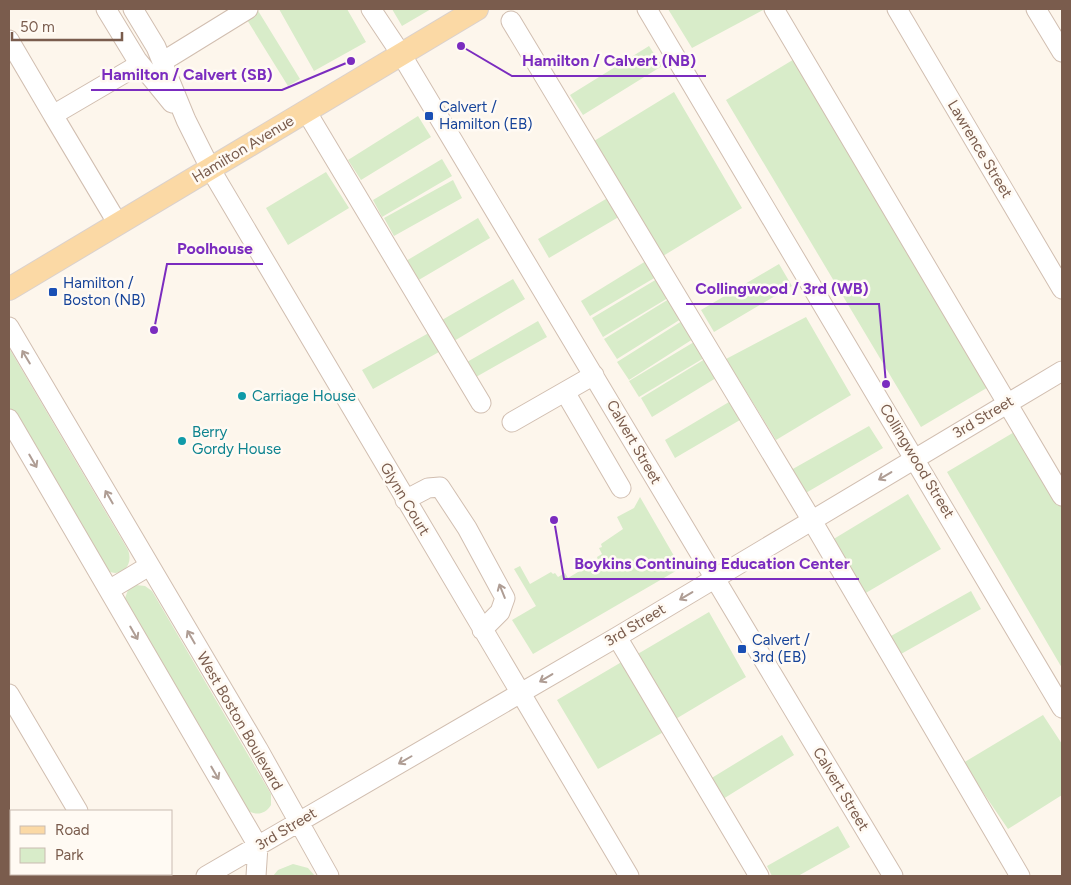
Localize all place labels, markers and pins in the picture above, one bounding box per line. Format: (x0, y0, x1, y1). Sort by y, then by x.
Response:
callout: Hamilton / Calvert (NB) (512, 45, 706, 76)
callout: Hamilton / Calvert (SB) (91, 59, 282, 90)
place label: Calvert / Hamilton (EB) (439, 98, 532, 133)
marker: Calvert / Hamilton (EB) (423, 110, 435, 122)
callout: Poolhouse (167, 233, 263, 264)
callout: Collingwood / 3rd (WB) (686, 273, 879, 304)
place label: Hamilton / Boston (NB) (63, 274, 146, 309)
marker: Hamilton / Boston (NB) (47, 286, 59, 298)
place label: Carriage House (252, 387, 356, 405)
marker: Carriage House (236, 390, 248, 402)
place label: Berry Gordy House (192, 423, 281, 458)
marker: Berry Gordy House (176, 435, 188, 447)
callout: Boykins Continuing Education Center (564, 548, 859, 579)
place label: Calvert / 3rd (EB) (752, 631, 810, 666)
marker: Calvert / 3rd (EB) (736, 643, 748, 655)

